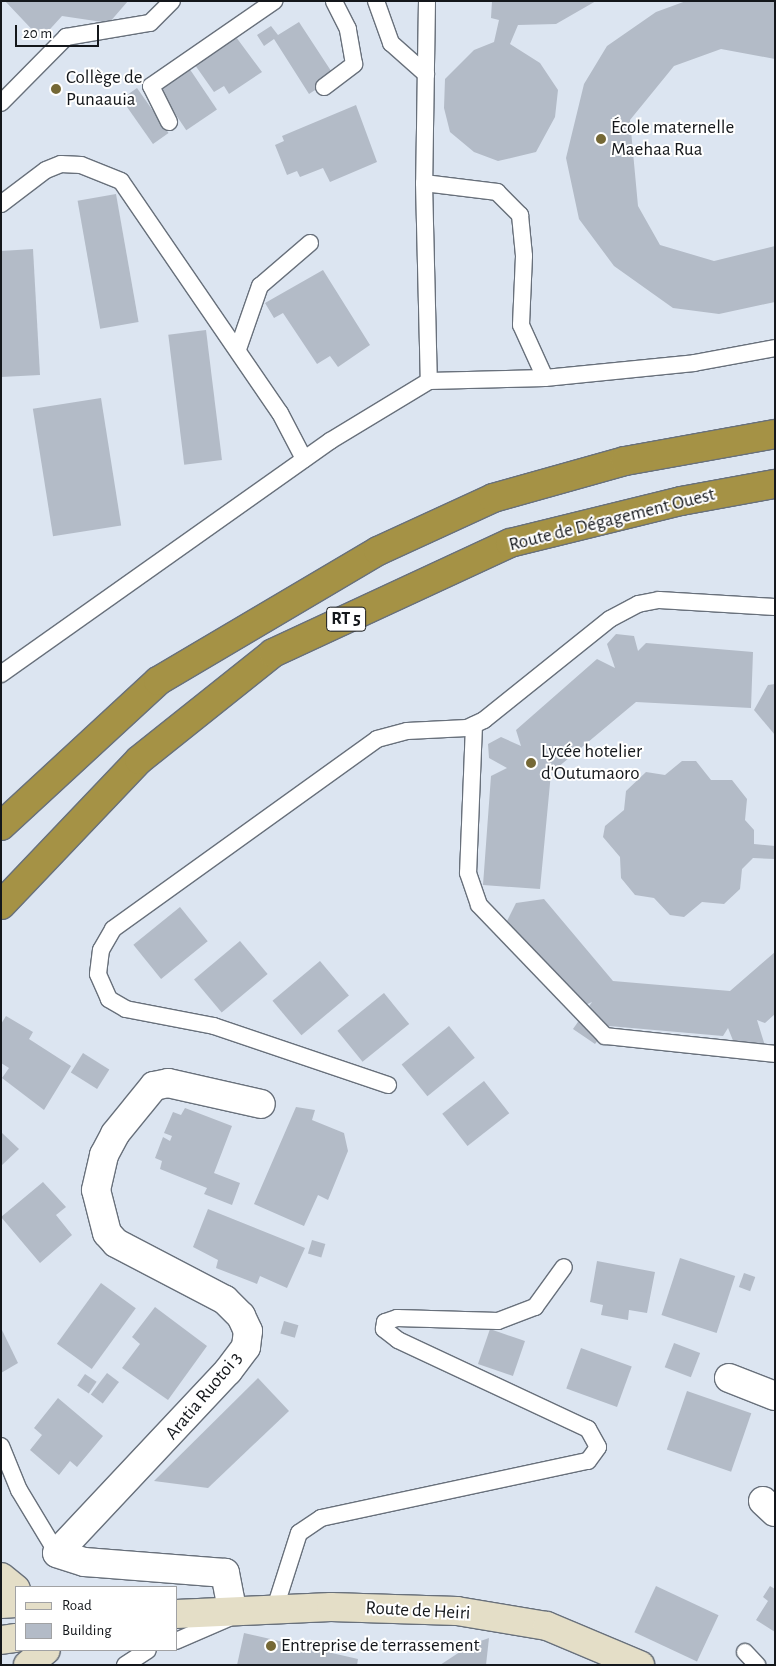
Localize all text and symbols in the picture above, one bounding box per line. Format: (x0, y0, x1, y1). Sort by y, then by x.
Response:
scale bar (18, 15, 101, 47)
text: 20 m (23, 26, 52, 41)
place label: Collège de Punaauia (66, 67, 143, 111)
marker: Collège de Punaauia (50, 83, 62, 95)
place label: École maternelle Maehaa Rua (611, 117, 734, 161)
marker: École maternelle Maehaa Rua (595, 133, 607, 145)
street label: Route de Dégagement Ouest (507, 483, 717, 557)
road number: RT 5 (326, 604, 366, 634)
place label: Lycée hotelier d'Outumaoro (541, 741, 642, 785)
marker: Lycée hotelier d'Outumaoro (525, 757, 537, 769)
street label: Aratia Ruotoi 3 (161, 1347, 247, 1445)
legend (15, 1586, 178, 1651)
street label: Route de Heiri (365, 1597, 471, 1625)
text: Road (62, 1598, 92, 1613)
text: Building (62, 1623, 112, 1638)
place label: Entreprise de terrassement (281, 1635, 480, 1657)
marker: Entreprise de terrassement (265, 1640, 277, 1652)

